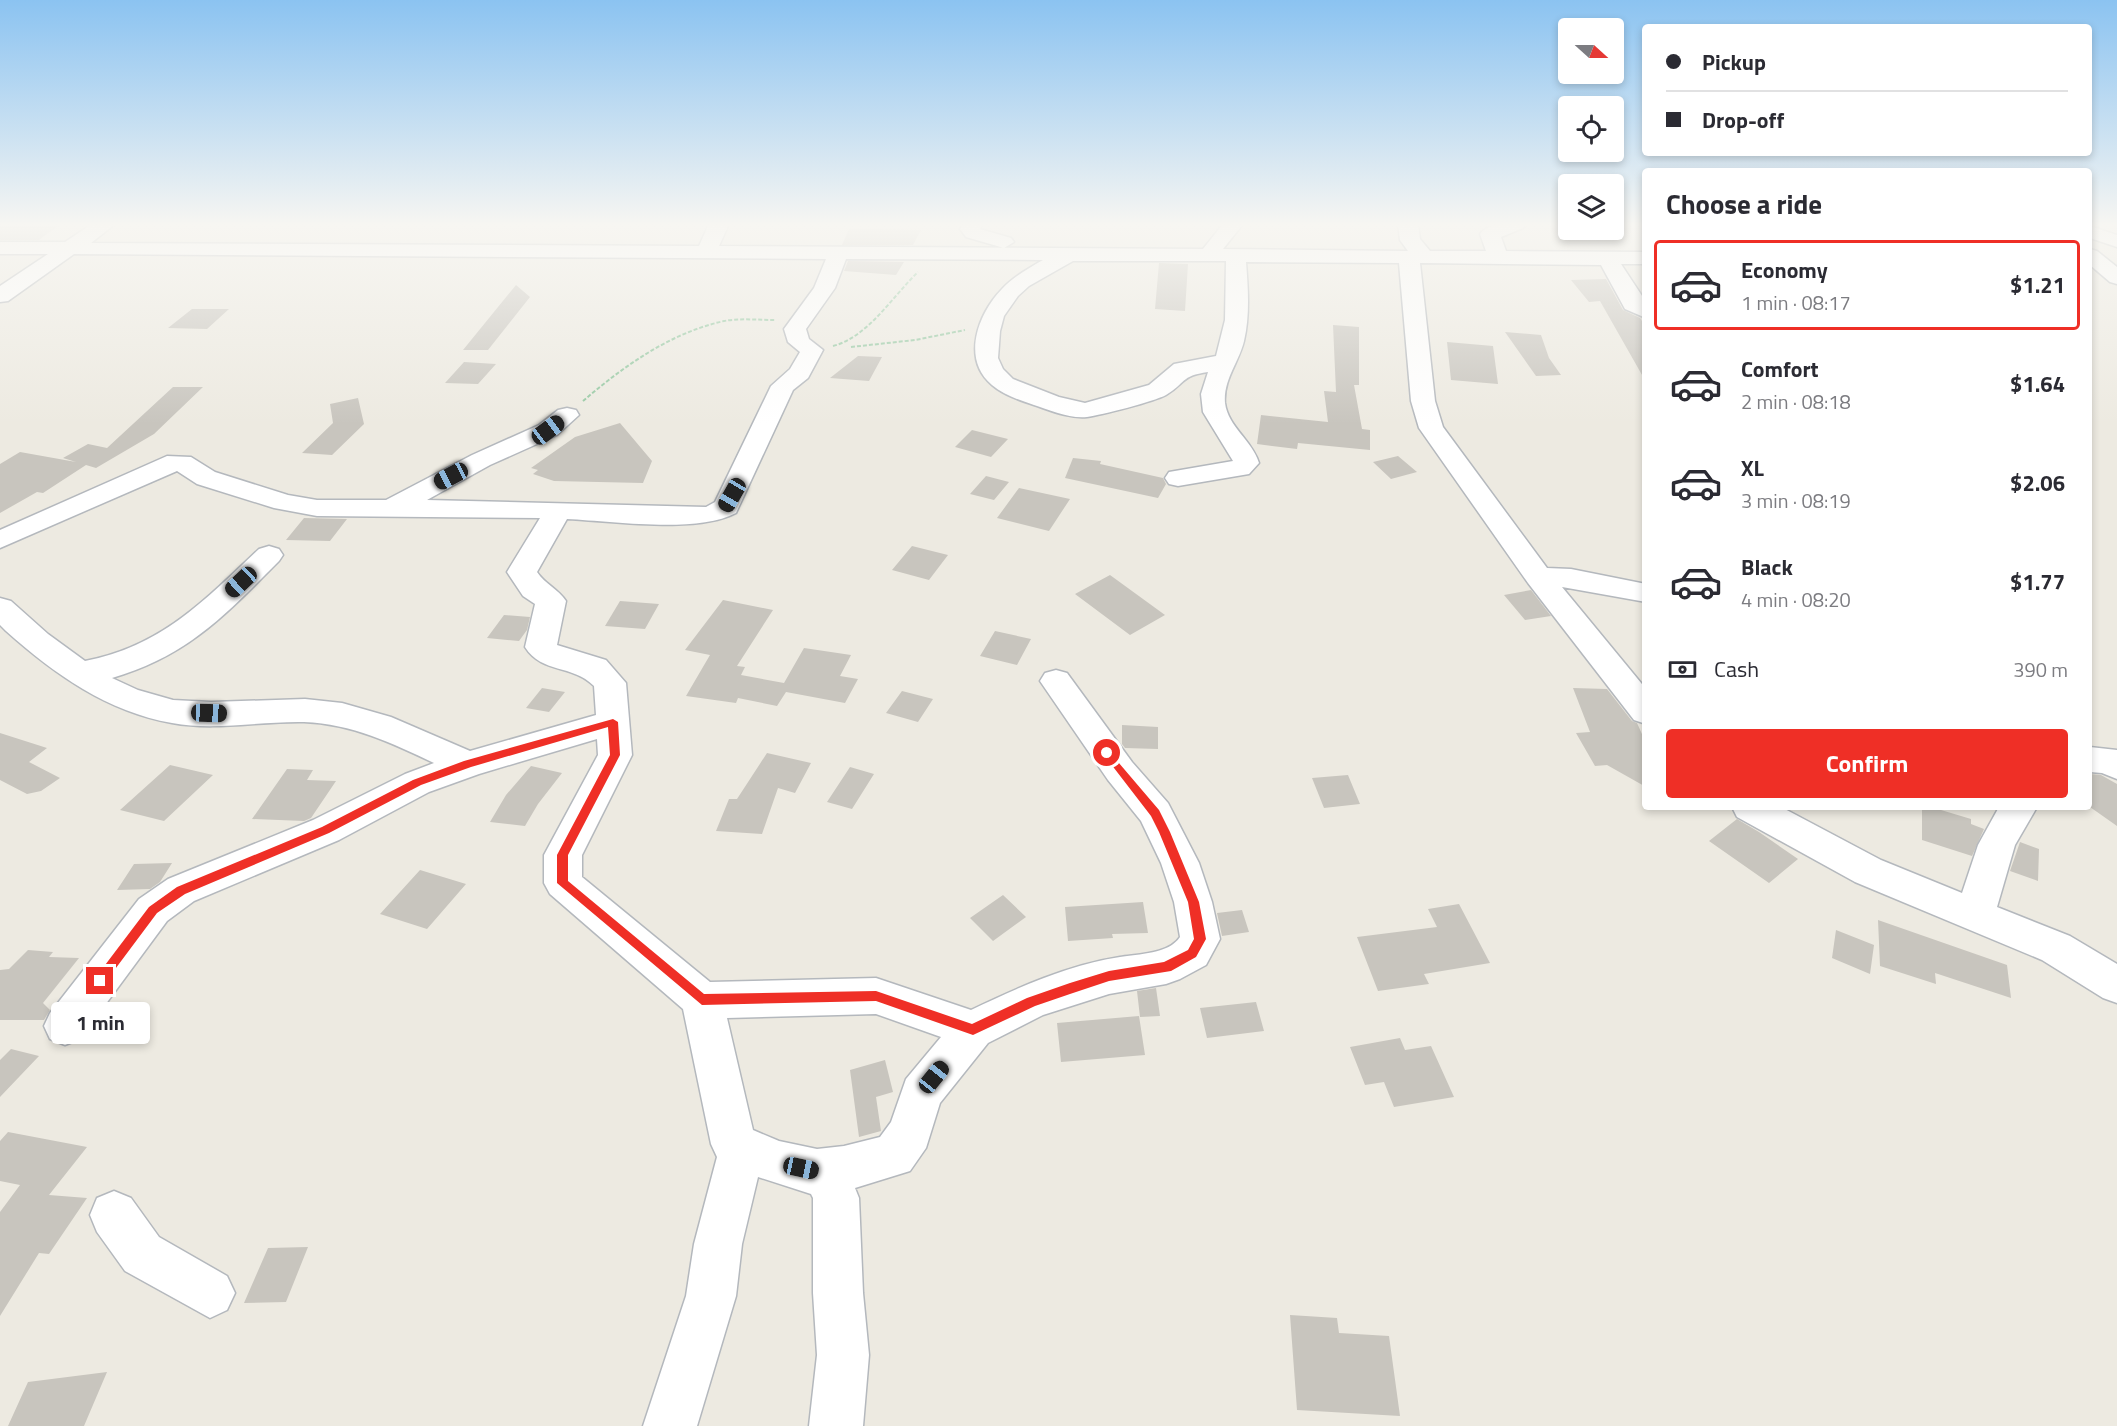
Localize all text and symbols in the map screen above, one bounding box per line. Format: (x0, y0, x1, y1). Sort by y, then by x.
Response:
north arrow (1558, 18, 1624, 84)
map controls (1558, 18, 1624, 240)
text: Pickup (1702, 45, 1766, 79)
button: locate (1558, 96, 1624, 162)
text: Drop-off (1702, 103, 1784, 137)
button: layers (1558, 174, 1624, 240)
text: Choose a ride (1666, 183, 1822, 224)
text: Economy (1741, 253, 1828, 287)
icon: car (1669, 258, 1723, 312)
text: $1.21 (2010, 268, 2065, 302)
text: 1 min · 08:17 (1741, 287, 1851, 318)
text: Comfort (1741, 352, 1819, 386)
icon: car (1669, 357, 1723, 411)
text: $1.64 (2010, 367, 2065, 401)
text: 2 min · 08:18 (1741, 386, 1851, 417)
car (528, 412, 568, 448)
text: XL (1741, 451, 1764, 485)
icon: car (1669, 456, 1723, 510)
car (431, 460, 471, 492)
text: $2.06 (2010, 466, 2065, 500)
car (715, 475, 749, 515)
text: 3 min · 08:19 (1741, 485, 1851, 516)
text: Black (1741, 550, 1793, 584)
icon: car (1669, 555, 1723, 609)
car (222, 563, 260, 601)
text: $1.77 (2010, 565, 2065, 599)
text: 4 min · 08:20 (1741, 584, 1851, 615)
text: Cash (1714, 652, 1759, 686)
icon: cash (1666, 653, 1699, 686)
text: 390 m (2013, 654, 2068, 685)
car (191, 703, 227, 723)
button: Confirm (1666, 729, 2068, 798)
route start (1093, 739, 1120, 766)
route end (86, 967, 113, 994)
callout: 1 min (51, 1002, 150, 1044)
text: 1 min (76, 1007, 125, 1038)
car (916, 1057, 952, 1097)
car (782, 1155, 820, 1181)

